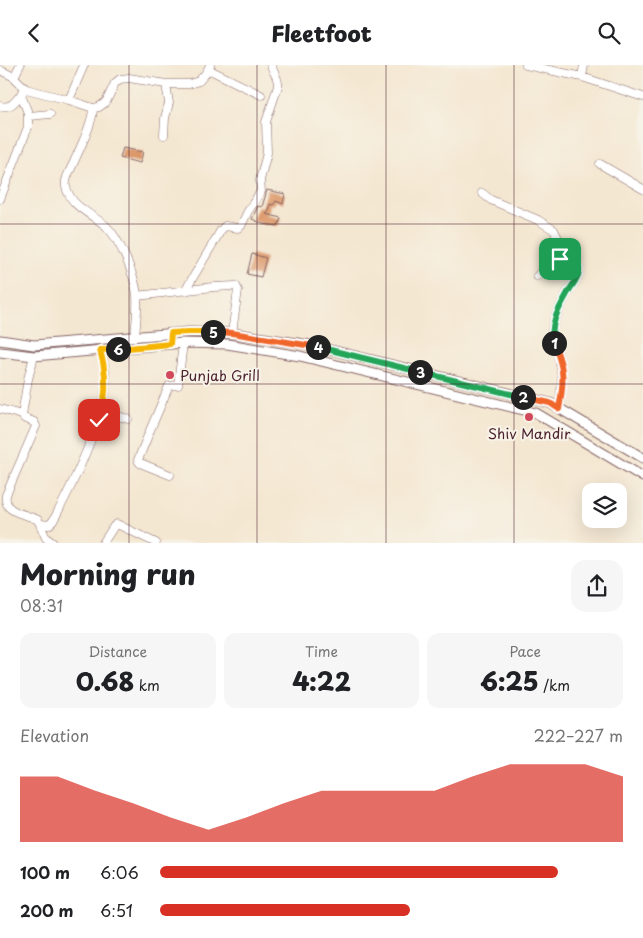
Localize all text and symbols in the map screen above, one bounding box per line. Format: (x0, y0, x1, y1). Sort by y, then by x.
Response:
text: Fleetfoot (271, 16, 372, 49)
icon: back (20, 19, 48, 47)
icon: search (595, 19, 623, 47)
pin (539, 238, 581, 280)
icon: arrive (546, 245, 574, 273)
pin: 5 (200, 319, 226, 345)
text: 5 (209, 322, 218, 343)
pin: 1 (542, 331, 566, 355)
text: 1 (551, 333, 558, 354)
pin: 4 (306, 335, 330, 359)
pin: 6 (106, 337, 130, 361)
text: 4 (314, 337, 323, 358)
text: 6 (114, 339, 123, 360)
pin: 3 (408, 359, 432, 385)
text: 3 (416, 362, 425, 383)
place label: Punjab Grill (180, 365, 260, 386)
marker: Punjab Grill (164, 369, 176, 381)
pin: 2 (510, 385, 536, 409)
text: 2 (519, 387, 528, 408)
pin (78, 399, 120, 441)
icon: check (85, 406, 113, 434)
marker: Shiv Mandir (523, 411, 535, 423)
place label: Shiv Mandir (488, 423, 571, 444)
map controls (582, 483, 627, 528)
button: layers (582, 483, 627, 528)
text: Morning run (20, 552, 196, 595)
button: share (571, 560, 623, 612)
text: 08:31 (20, 593, 63, 617)
text: Distance (88, 641, 147, 662)
text: Time (305, 641, 338, 662)
text: Pace (509, 641, 541, 662)
text: 0.68 (76, 662, 134, 700)
text: 4:22 (292, 662, 351, 700)
text: 6:25 (480, 662, 539, 700)
text: km (134, 675, 160, 696)
text: /km (539, 675, 570, 696)
text: Elevation (20, 723, 89, 747)
text: 222–227 m (533, 723, 623, 747)
text: 100 m (20, 860, 70, 884)
text: 6:06 (100, 860, 139, 884)
text: 200 m (20, 898, 74, 922)
text: 6:51 (100, 898, 133, 922)

